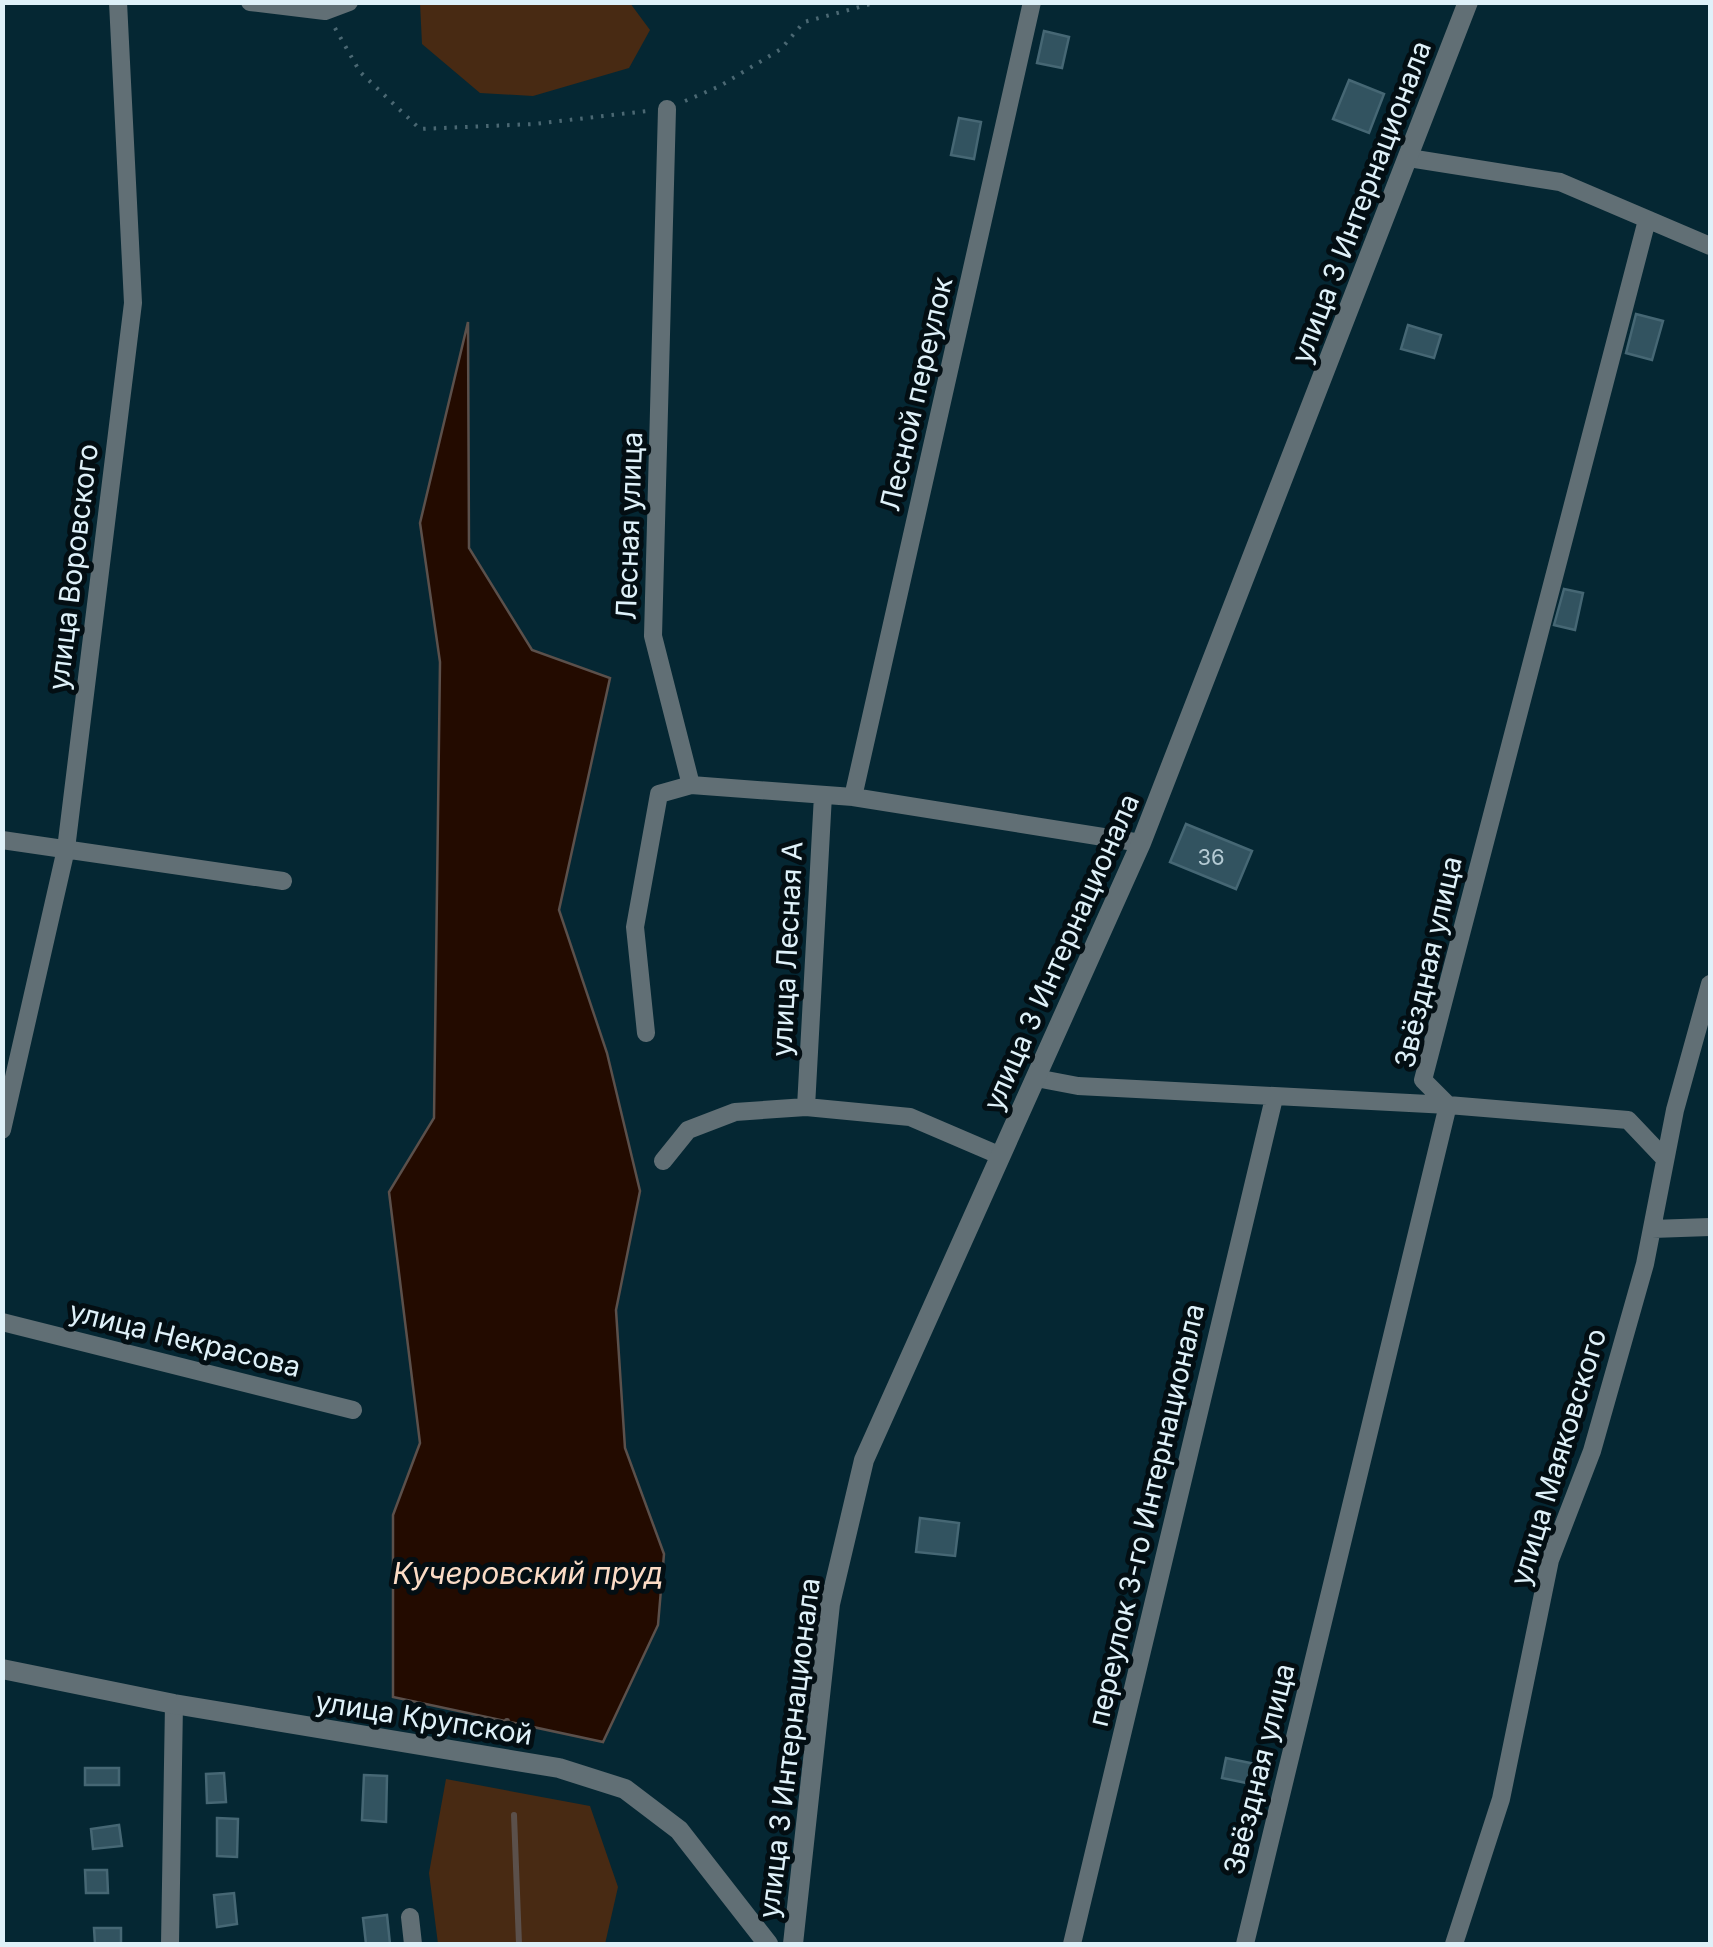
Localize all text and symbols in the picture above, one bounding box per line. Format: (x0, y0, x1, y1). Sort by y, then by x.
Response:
street label: улица 3 Интернационала (1284, 36, 1438, 368)
street label: Лесной переулок (873, 274, 959, 514)
street label: Лесная улица (609, 431, 649, 621)
street label: улица Воровского (41, 442, 105, 692)
street label: улица 3 Интернационала (976, 789, 1146, 1115)
street label: улица Лесная А (764, 840, 810, 1058)
house number: 36 (1197, 844, 1225, 870)
street label: Звёздная улица (1387, 853, 1469, 1071)
street label: улица Некрасова (66, 1294, 304, 1384)
street label: переулок 3-го Интернационала (1081, 1300, 1211, 1730)
street label: улица Маяковского (1503, 1324, 1613, 1590)
water label: Кучеровский пруд (393, 1555, 663, 1591)
street label: улица 3 Интернационала (751, 1576, 827, 1920)
street label: Звёздная улица (1216, 1660, 1302, 1878)
street label: улица Крупской (313, 1684, 535, 1752)

